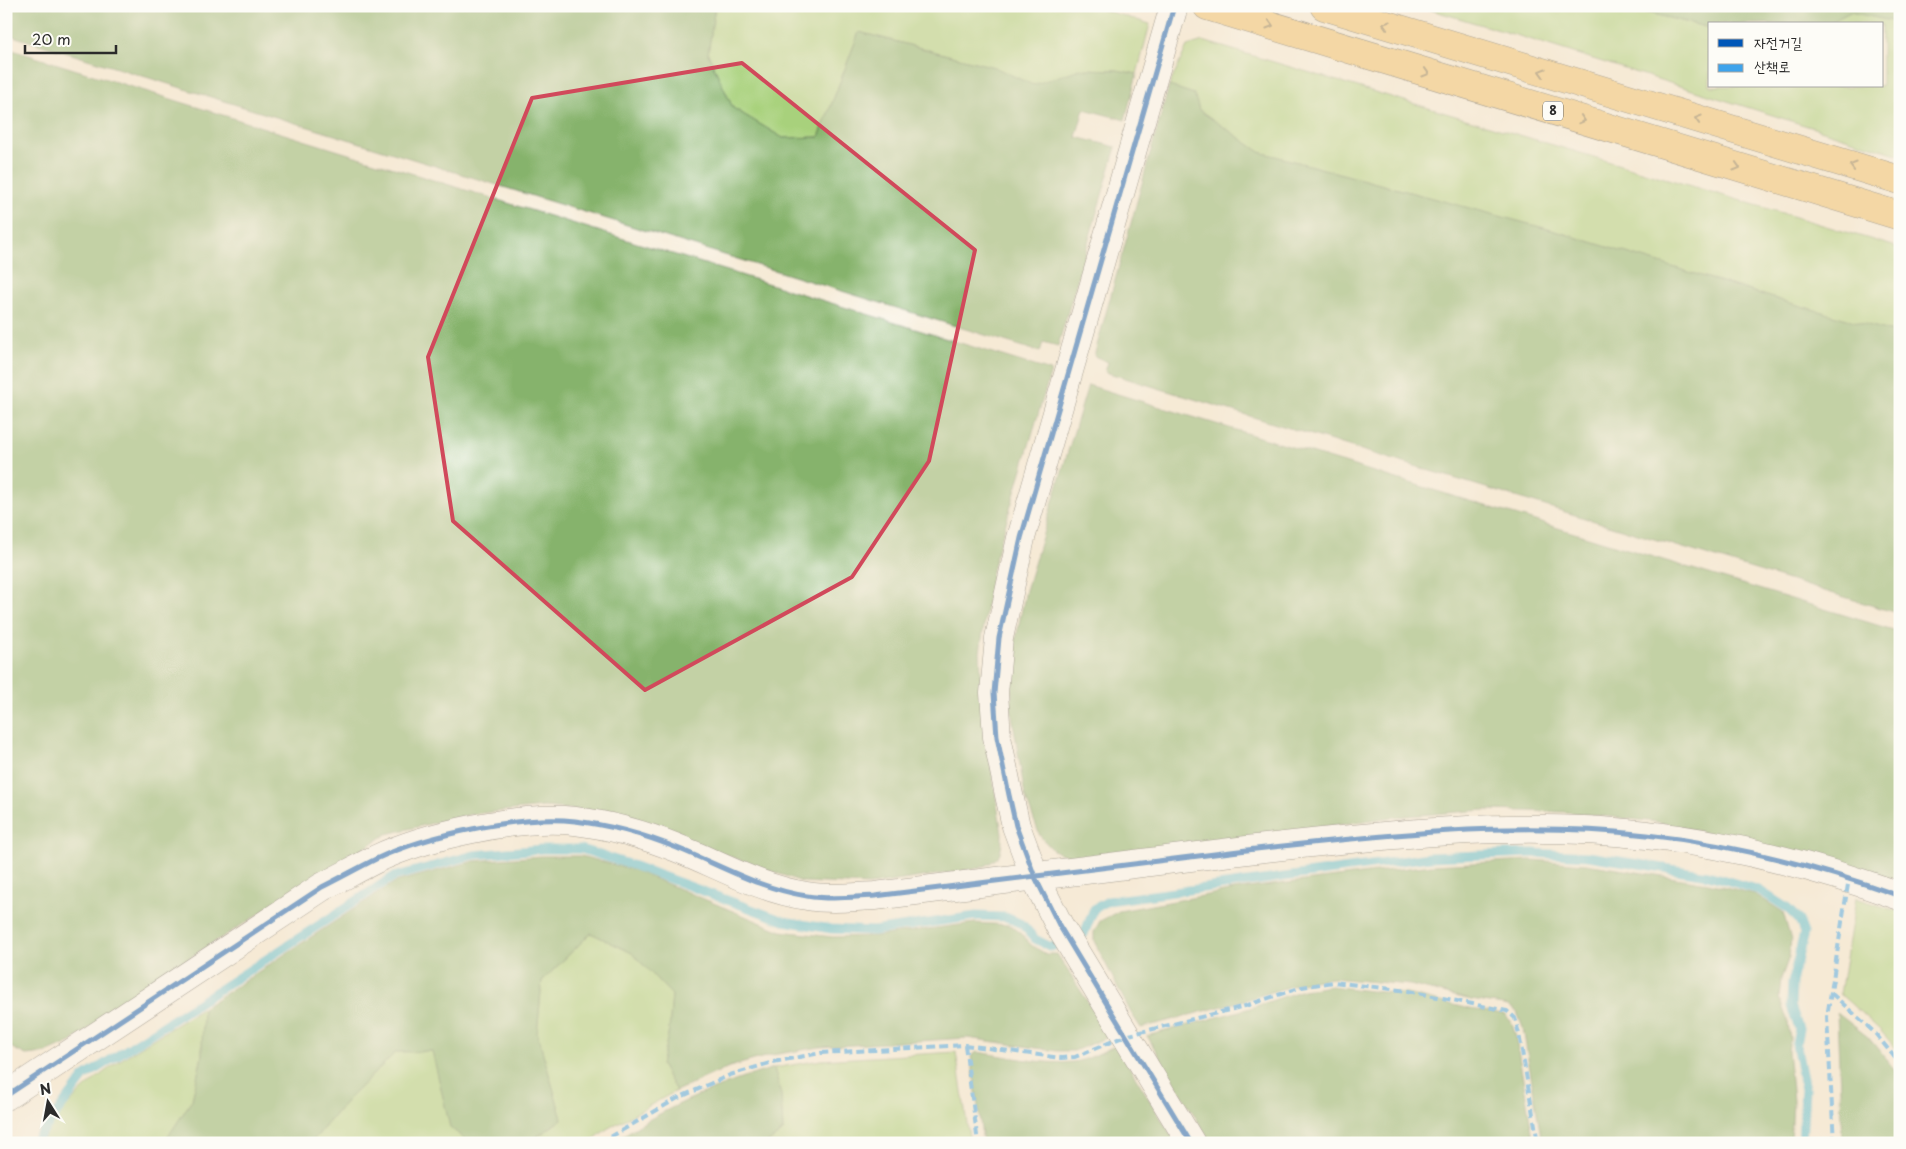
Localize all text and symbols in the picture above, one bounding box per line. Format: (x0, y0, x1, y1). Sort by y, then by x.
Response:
one-way arrow (1266, 20, 1274, 30)
one-way arrow (1383, 21, 1391, 31)
scale bar (25, 22, 116, 54)
legend (1708, 22, 1884, 88)
text: 20 m (32, 27, 71, 50)
text: 자전거길 (1754, 30, 1802, 53)
text: 산책로 (1754, 54, 1790, 77)
one-way arrow (1421, 67, 1430, 77)
one-way arrow (1538, 68, 1547, 78)
road number: 8 (1543, 102, 1563, 120)
one-way arrow (1577, 114, 1585, 124)
one-way arrow (1694, 115, 1702, 125)
one-way arrow (1732, 161, 1741, 171)
one-way arrow (1849, 161, 1858, 171)
north arrow (22, 1076, 72, 1126)
text: N (38, 1077, 53, 1100)

